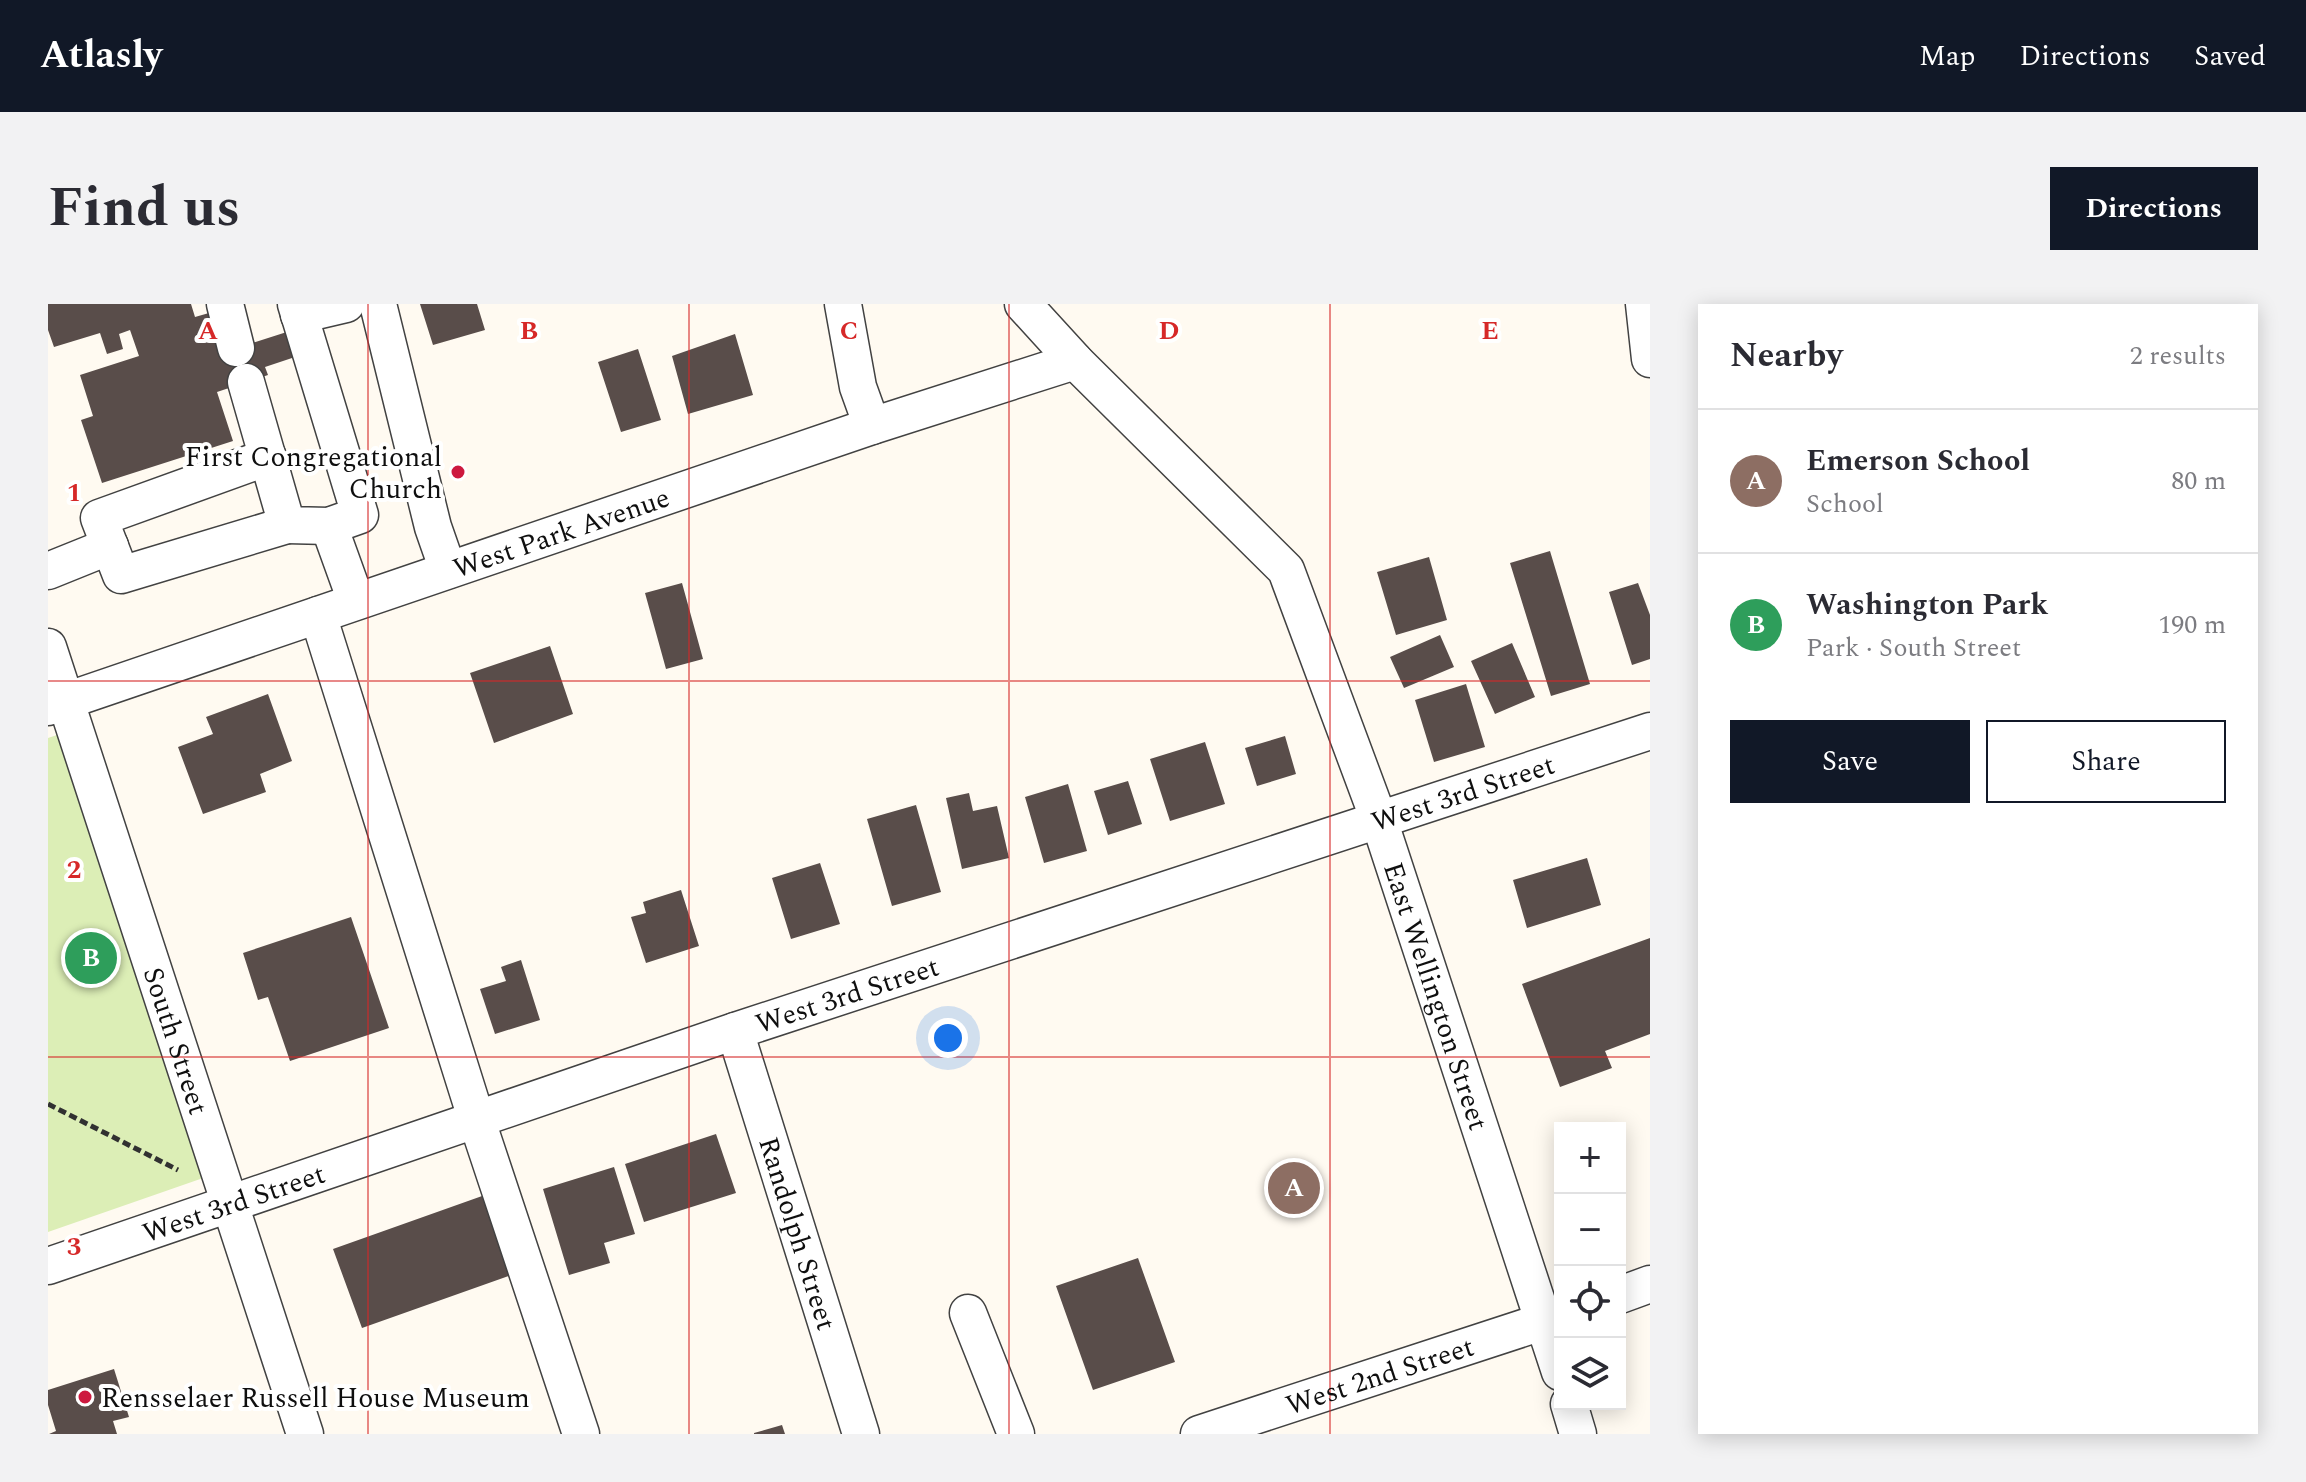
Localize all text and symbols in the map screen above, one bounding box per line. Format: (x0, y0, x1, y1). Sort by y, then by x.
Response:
text: Atlasly (40, 27, 162, 85)
text: Map (1919, 35, 1976, 78)
text: Directions (2020, 35, 2150, 78)
text: Saved (2194, 35, 2266, 78)
text: Find us (48, 166, 241, 251)
button: Directions (2050, 167, 2258, 250)
text: A (198, 311, 218, 351)
text: B (520, 311, 538, 351)
text: C (840, 311, 858, 351)
text: D (1159, 311, 1179, 351)
text: E (1481, 311, 1499, 351)
text: Nearby (1730, 330, 1843, 382)
text: 2 results (2130, 336, 2226, 376)
place label: First Congregational Church (185, 436, 442, 511)
text: Emerson School (1806, 438, 2030, 484)
text: A (1746, 461, 1766, 501)
text: 80 m (2171, 461, 2226, 501)
marker: First Congregational Church (449, 463, 467, 481)
text: 1 (67, 473, 81, 513)
street label: West Park Avenue (447, 477, 676, 590)
text: School (1806, 484, 1884, 524)
text: Washington Park (1806, 582, 2048, 628)
text: B (1747, 605, 1765, 645)
text: 190 m (2158, 605, 2226, 645)
text: Park · South Street (1806, 628, 2021, 668)
button: Save (1730, 720, 1970, 803)
button: Share (1986, 720, 2226, 803)
street label: West 3rd Street (1366, 744, 1561, 844)
text: 2 (67, 850, 81, 890)
street label: East Wellington Street (1371, 857, 1499, 1136)
pin: B (65, 928, 117, 988)
street label: West 3rd Street (750, 946, 945, 1046)
street label: South Street (131, 962, 219, 1121)
your location (928, 1018, 968, 1058)
map controls (1554, 1122, 1626, 1410)
button: + (1554, 1122, 1626, 1194)
street label: Randolph Street (746, 1132, 847, 1336)
street label: West 3rd Street (137, 1153, 331, 1255)
pin: A (1268, 1158, 1320, 1218)
button: − (1554, 1194, 1626, 1266)
text: 3 (67, 1227, 81, 1267)
button: locate (1554, 1266, 1626, 1338)
street label: West 2nd Street (1280, 1326, 1480, 1427)
button: layers (1554, 1338, 1626, 1410)
place label: Rensselaer Russell House Museum (101, 1377, 530, 1420)
marker: Rensselaer Russell House Museum (76, 1388, 94, 1406)

